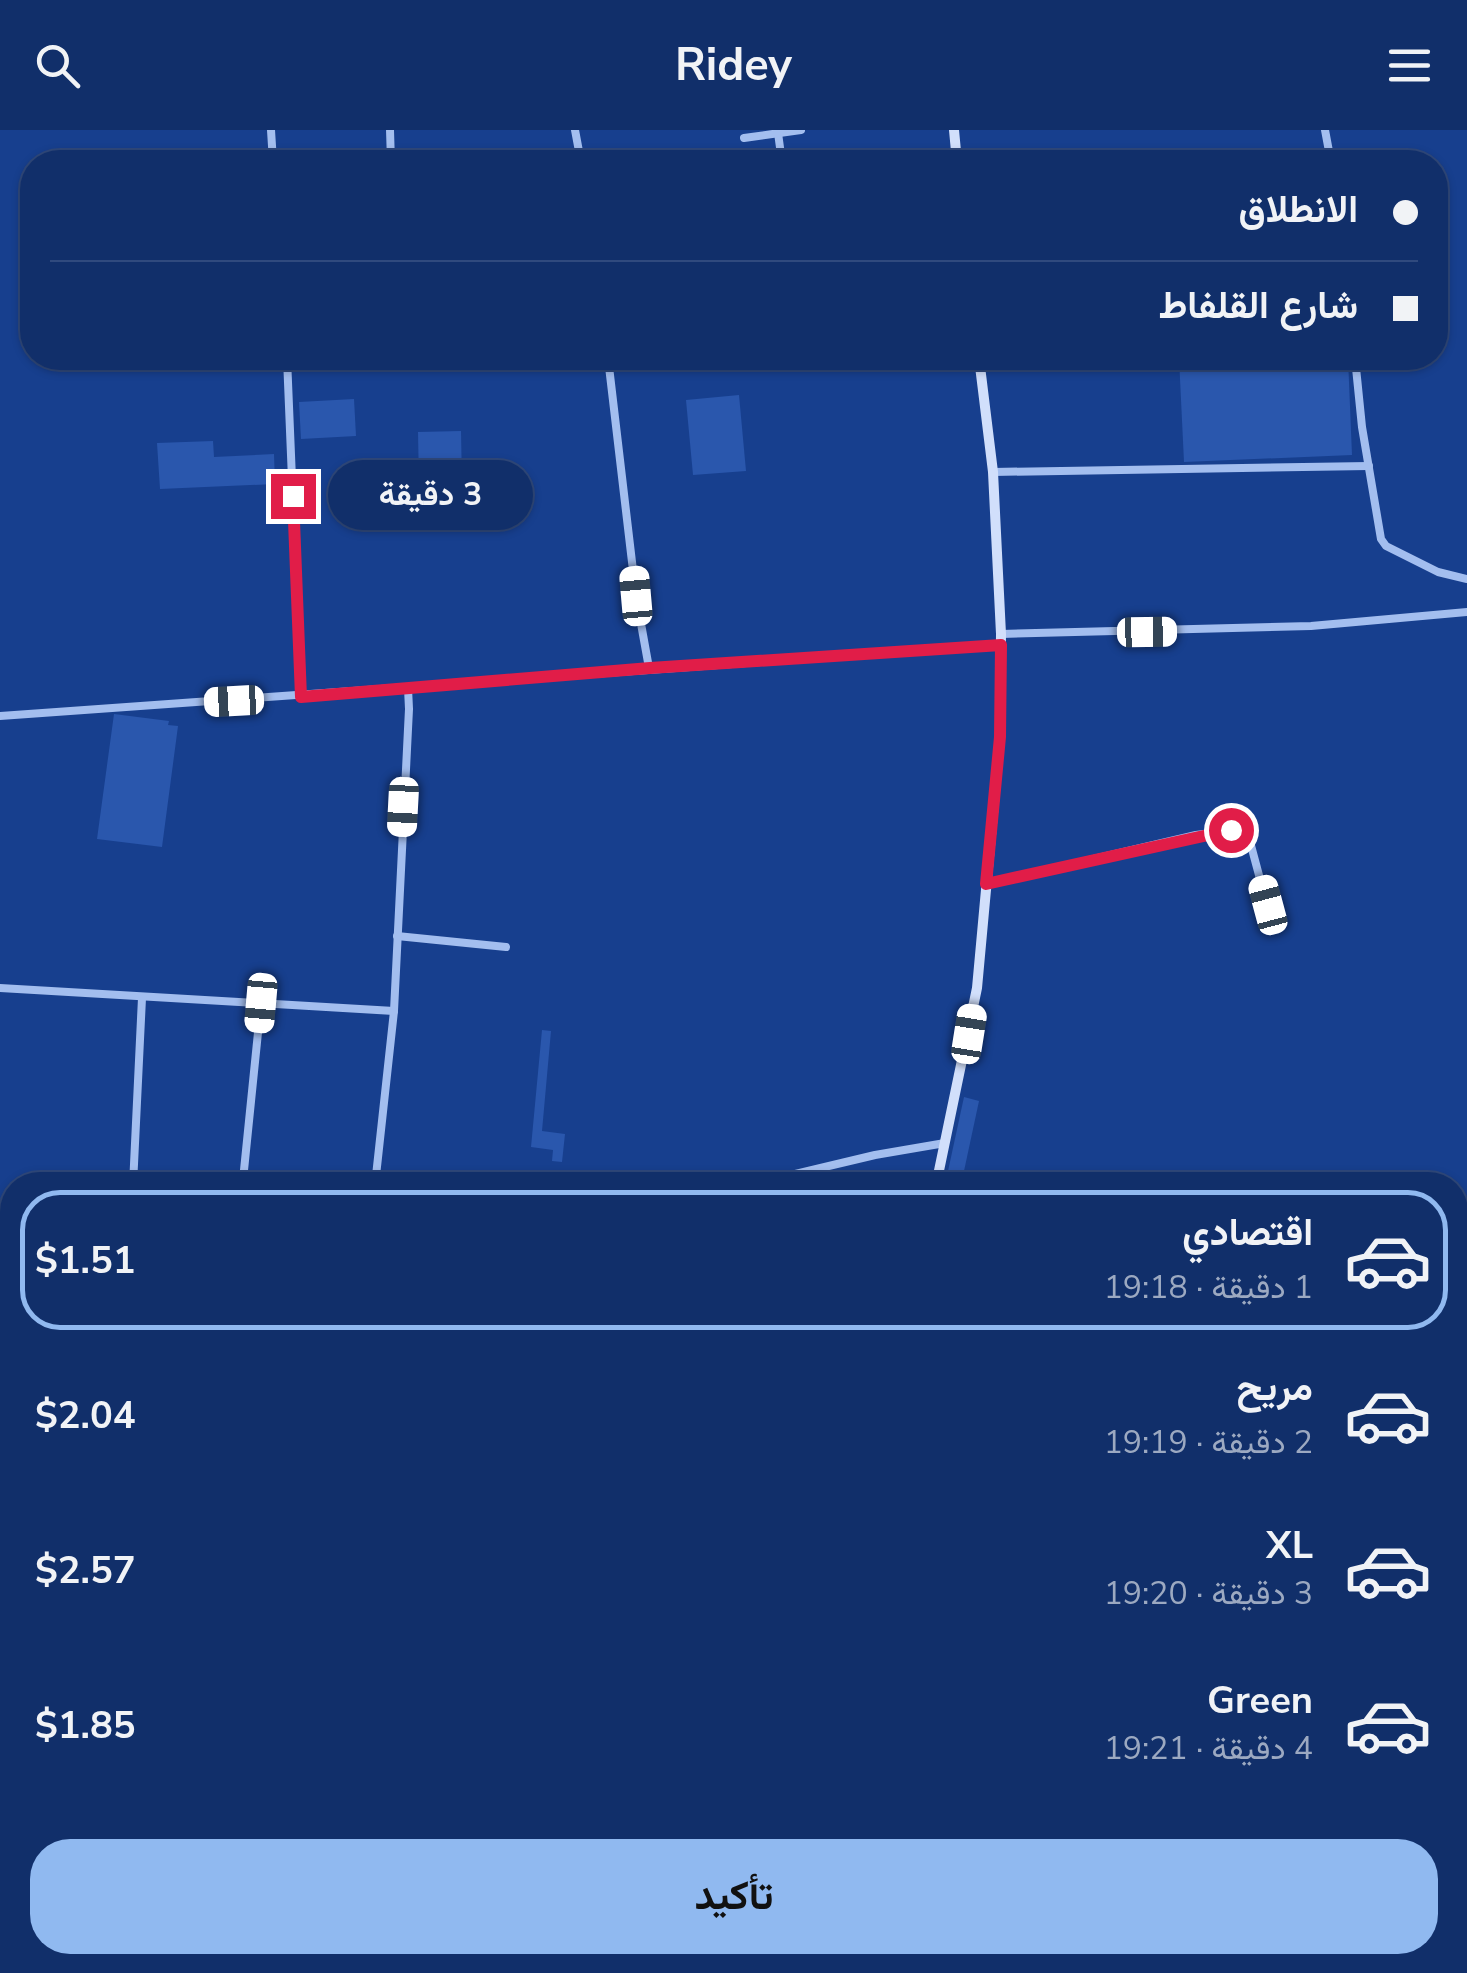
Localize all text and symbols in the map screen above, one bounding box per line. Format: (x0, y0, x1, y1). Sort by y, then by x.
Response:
text: Ridey (675, 35, 792, 96)
icon: search (30, 38, 85, 93)
icon: menu (1382, 38, 1437, 93)
text: الانطلاق (1239, 184, 1358, 235)
text: شارع القلفاط (1158, 280, 1358, 331)
callout: 3 دقيقة (328, 461, 533, 531)
text: 3 دقيقة (379, 473, 482, 516)
route end (271, 474, 316, 519)
car (618, 565, 654, 627)
car (1117, 616, 1177, 648)
car (203, 684, 265, 718)
car (386, 776, 420, 838)
route start (1209, 808, 1254, 853)
car (1246, 872, 1290, 938)
car (243, 972, 279, 1034)
car (949, 1002, 989, 1066)
text: اقتصادي (1182, 1207, 1313, 1258)
icon: car (1343, 1215, 1433, 1305)
text: $1.51 (35, 1235, 136, 1286)
text: 1 دقيقة · 19:18 (1104, 1266, 1313, 1309)
text: مريح (1237, 1362, 1313, 1413)
icon: car (1343, 1370, 1433, 1460)
text: $2.04 (35, 1390, 136, 1441)
text: 2 دقيقة · 19:19 (1104, 1421, 1313, 1464)
text: XL (1266, 1520, 1313, 1571)
icon: car (1343, 1525, 1433, 1615)
text: $2.57 (35, 1545, 136, 1596)
text: 3 دقيقة · 19:20 (1104, 1572, 1313, 1615)
text: Green (1207, 1675, 1313, 1726)
icon: car (1343, 1680, 1433, 1770)
text: $1.85 (35, 1700, 136, 1751)
text: 4 دقيقة · 19:21 (1104, 1727, 1313, 1770)
button: تأكيد (30, 1839, 1438, 1954)

